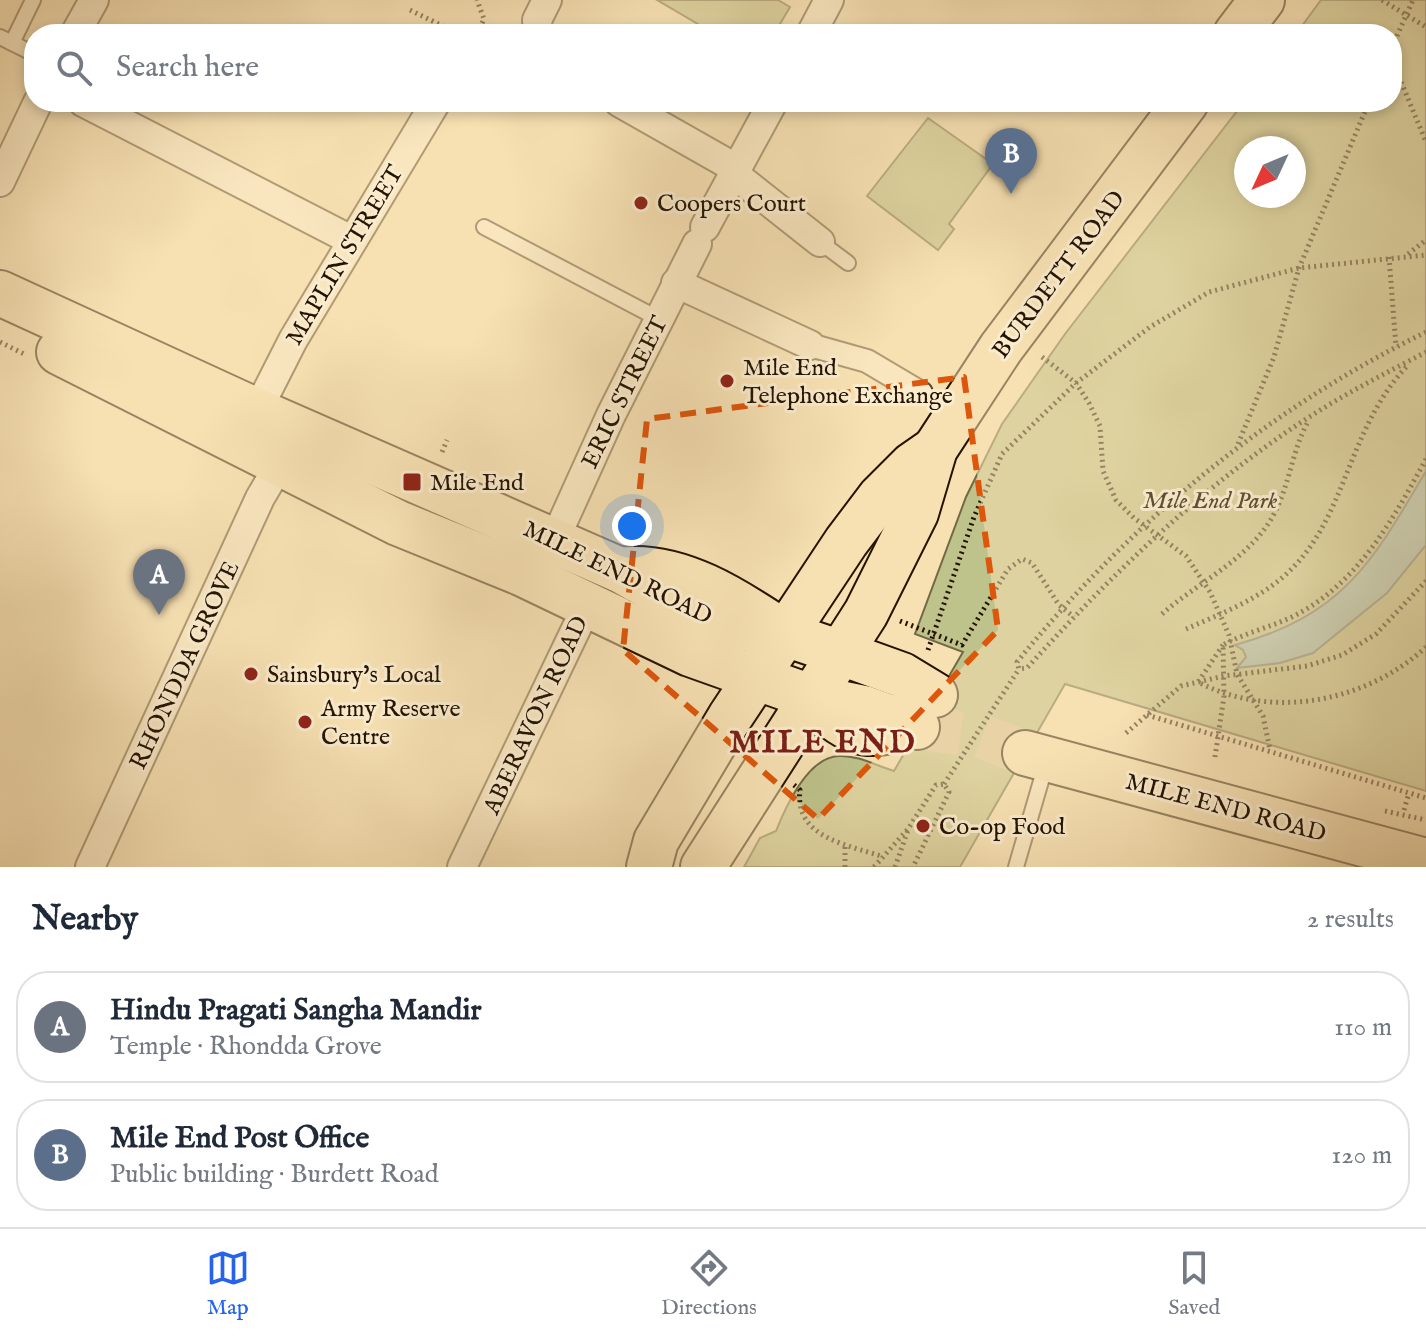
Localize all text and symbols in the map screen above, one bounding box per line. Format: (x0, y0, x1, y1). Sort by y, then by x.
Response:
search box (24, 24, 1402, 112)
icon: search (52, 46, 96, 90)
text: Search here (116, 49, 259, 87)
pin: B (985, 128, 1037, 194)
north arrow (1234, 136, 1306, 208)
street label: MAPLIN STREET (279, 160, 412, 351)
street label: BURDETT ROAD (986, 185, 1133, 365)
place label: Coopers Court (657, 189, 806, 220)
marker: Coopers Court (632, 194, 650, 212)
street label: ERIC STREET (575, 311, 676, 474)
place label: Mile End Telephone Exchange (743, 353, 953, 412)
marker: Mile End Telephone Exchange (718, 372, 736, 390)
place label: Mile End (430, 468, 524, 499)
marker: Mile End (401, 471, 423, 493)
park label: Mile End Park (1143, 486, 1278, 517)
your location (612, 506, 652, 546)
street label: MILE END ROAD (518, 514, 717, 633)
pin: A (133, 549, 185, 615)
street label: RHONDDA GROVE (123, 556, 245, 774)
street label: ABERAVON ROAD (476, 611, 596, 821)
place label: Sainsbury's Local (267, 660, 441, 691)
marker: Sainsbury's Local (242, 665, 260, 683)
place label: Army Reserve Centre (320, 694, 460, 753)
marker: Army Reserve Centre (296, 713, 314, 731)
district label: MILE END (729, 723, 917, 764)
street label: MILE END ROAD (1122, 767, 1329, 850)
place label: Co-op Food (939, 812, 1065, 843)
marker: Co-op Food (914, 817, 932, 835)
text: Nearby (32, 898, 138, 941)
text: 2 results (1307, 903, 1394, 936)
text: Hindu Pragati Sangha Mandir (110, 992, 482, 1030)
text: A (51, 1011, 69, 1044)
text: 110 m (1334, 1011, 1392, 1044)
text: Temple · Rhondda Grove (110, 1030, 382, 1063)
text: Mile End Post Office (110, 1120, 369, 1158)
text: B (51, 1139, 69, 1172)
text: 120 m (1332, 1139, 1392, 1172)
text: Public building · Burdett Road (110, 1158, 439, 1191)
tab: Map (206, 1246, 250, 1322)
tab: Directions (661, 1246, 757, 1322)
tab: Saved (1168, 1246, 1220, 1322)

